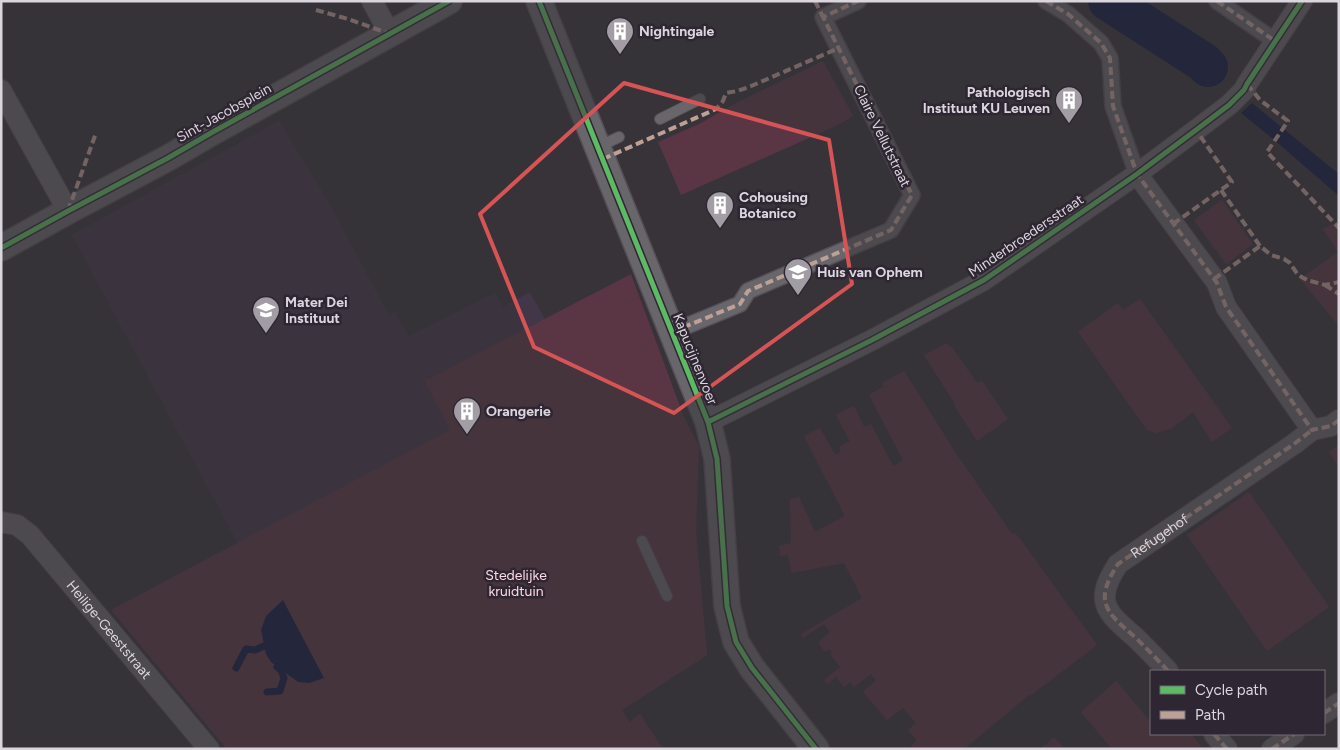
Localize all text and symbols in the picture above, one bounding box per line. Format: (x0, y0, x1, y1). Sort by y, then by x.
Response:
building icon: Nightingale (605, 16, 635, 55)
place label: Nightingale (639, 23, 714, 40)
street label: Sint-Jacobsplein (174, 80, 274, 146)
street label: Claire Vellutstraat (850, 82, 914, 190)
place label: Pathologisch Instituut KU Leuven (923, 84, 1050, 117)
building icon: Pathologisch Instituut KU Leuven (1054, 85, 1084, 124)
place label: Cohousing Botanico (739, 189, 808, 222)
building icon: Cohousing Botanico (705, 190, 735, 229)
street label: Minderbroedersstraat (965, 191, 1087, 281)
school or university icon: Huis van Ophem (783, 257, 813, 296)
place label: Huis van Ophem (817, 264, 923, 281)
place label: Mater Dei Instituut (285, 294, 348, 327)
school or university icon: Mater Dei Instituut (251, 295, 281, 334)
street label: Kapucijnenvoer (669, 311, 721, 407)
building icon: Orangerie (452, 396, 482, 435)
place label: Orangerie (486, 403, 551, 420)
street label: Refugehof (1127, 510, 1192, 562)
park label: Stedelijke kruidtuin (485, 567, 547, 600)
street label: Heilige-Geeststraat (63, 577, 155, 682)
legend (1150, 670, 1325, 735)
text: Cycle path (1195, 681, 1267, 699)
text: Path (1195, 706, 1225, 724)

